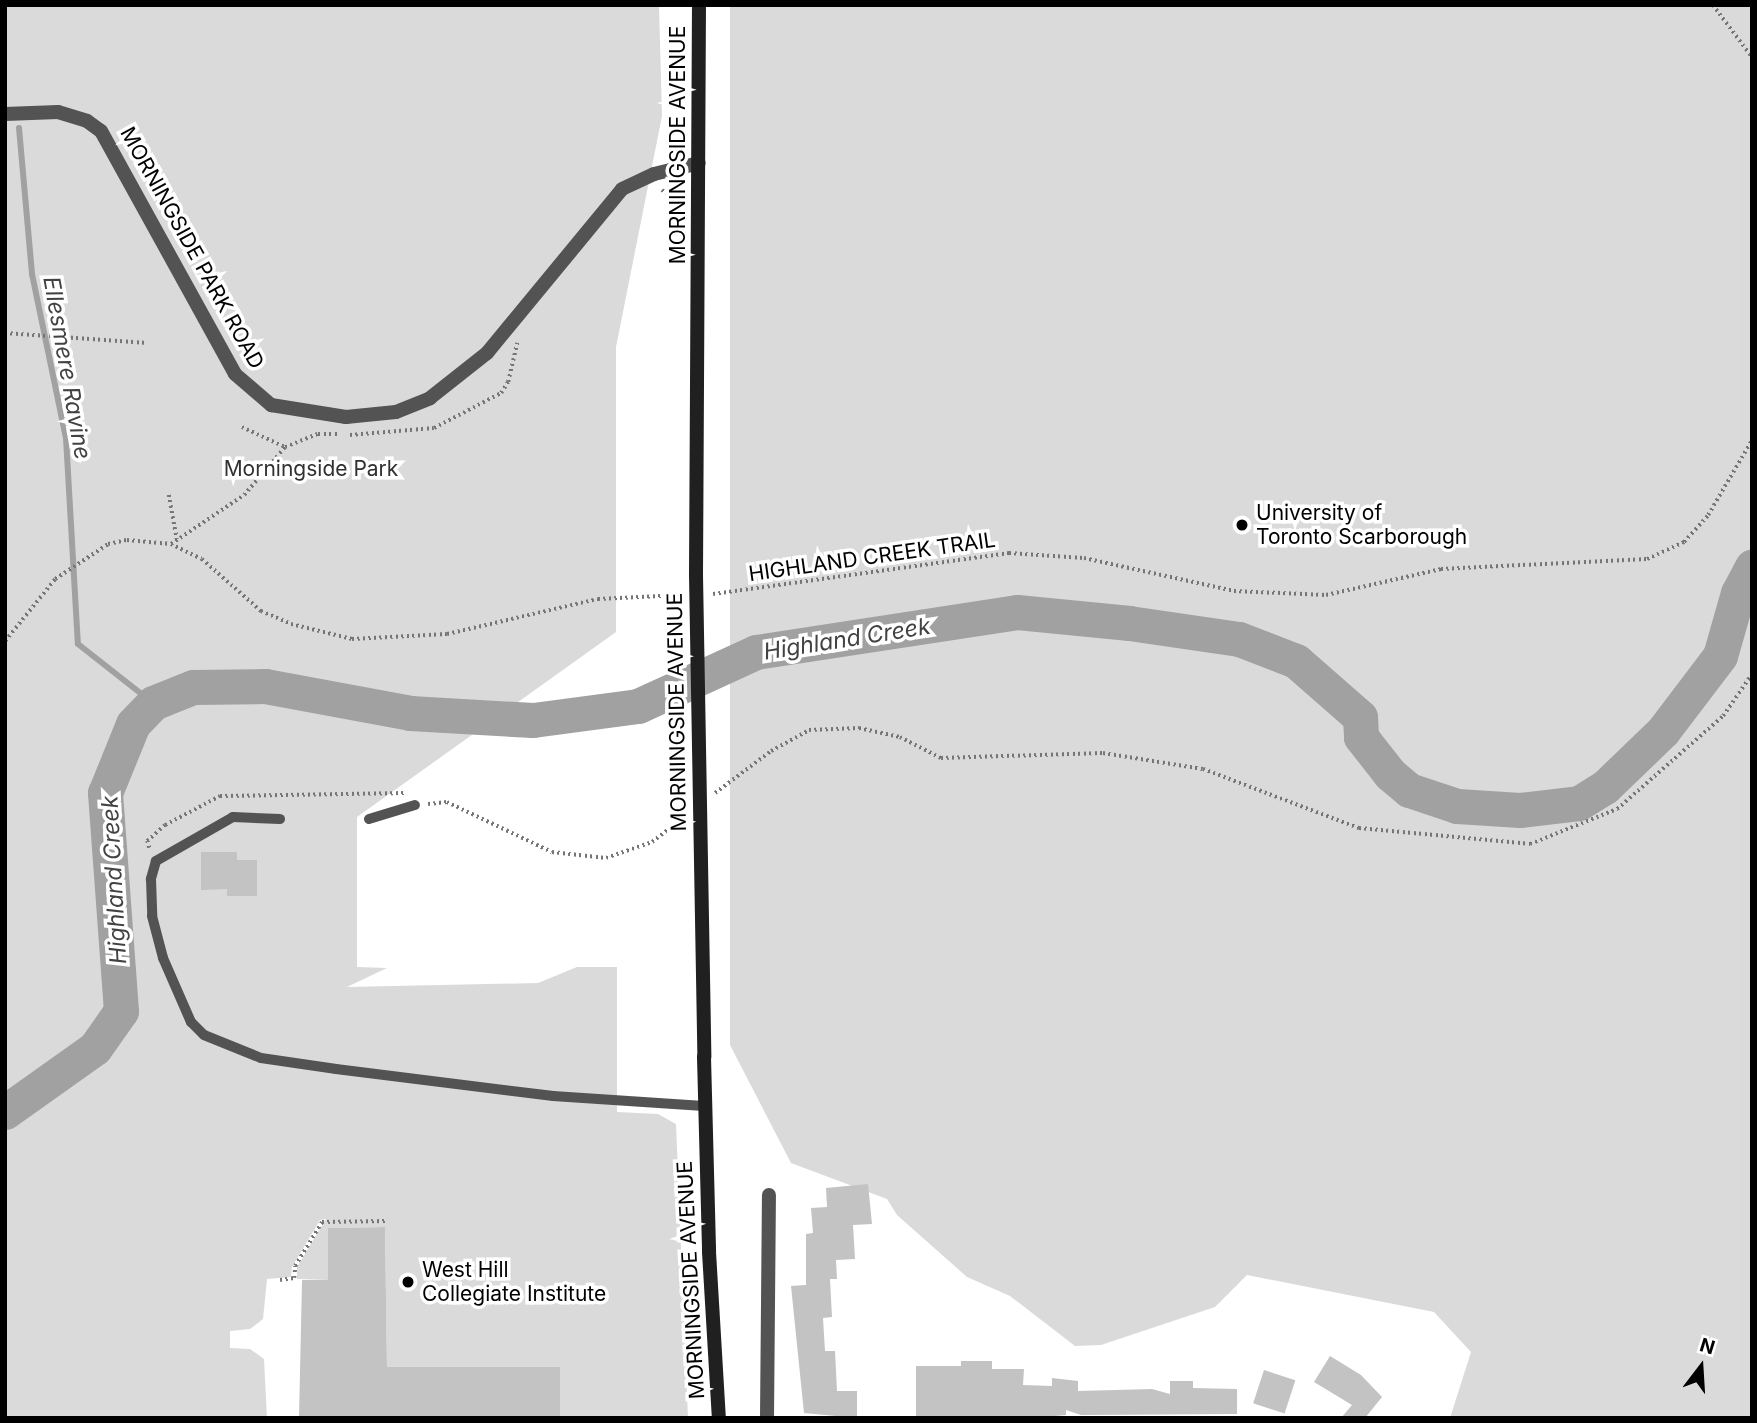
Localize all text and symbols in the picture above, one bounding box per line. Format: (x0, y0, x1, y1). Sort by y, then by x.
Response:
street label: MORNINGSIDE AVENUE (665, 26, 691, 264)
street label: MORNINGSIDE PARK ROAD (115, 123, 269, 373)
water label: Ellesmere Ravine (37, 274, 97, 462)
park label: Morningside Park (224, 456, 398, 482)
place label: University of Toronto Scarborough (1256, 500, 1467, 550)
marker: University of Toronto Scarborough (1234, 517, 1250, 533)
street label: HIGHLAND CREEK TRAIL (747, 527, 997, 587)
street label: MORNINGSIDE AVENUE (662, 593, 692, 831)
water label: Highland Creek (762, 612, 932, 666)
water label: Highland Creek (96, 795, 132, 965)
street label: MORNINGSIDE AVENUE (672, 1160, 710, 1400)
place label: West Hill Collegiate Institute (422, 1257, 606, 1307)
marker: West Hill Collegiate Institute (400, 1274, 416, 1290)
north arrow (1666, 1332, 1736, 1402)
text: N (1697, 1333, 1718, 1360)

